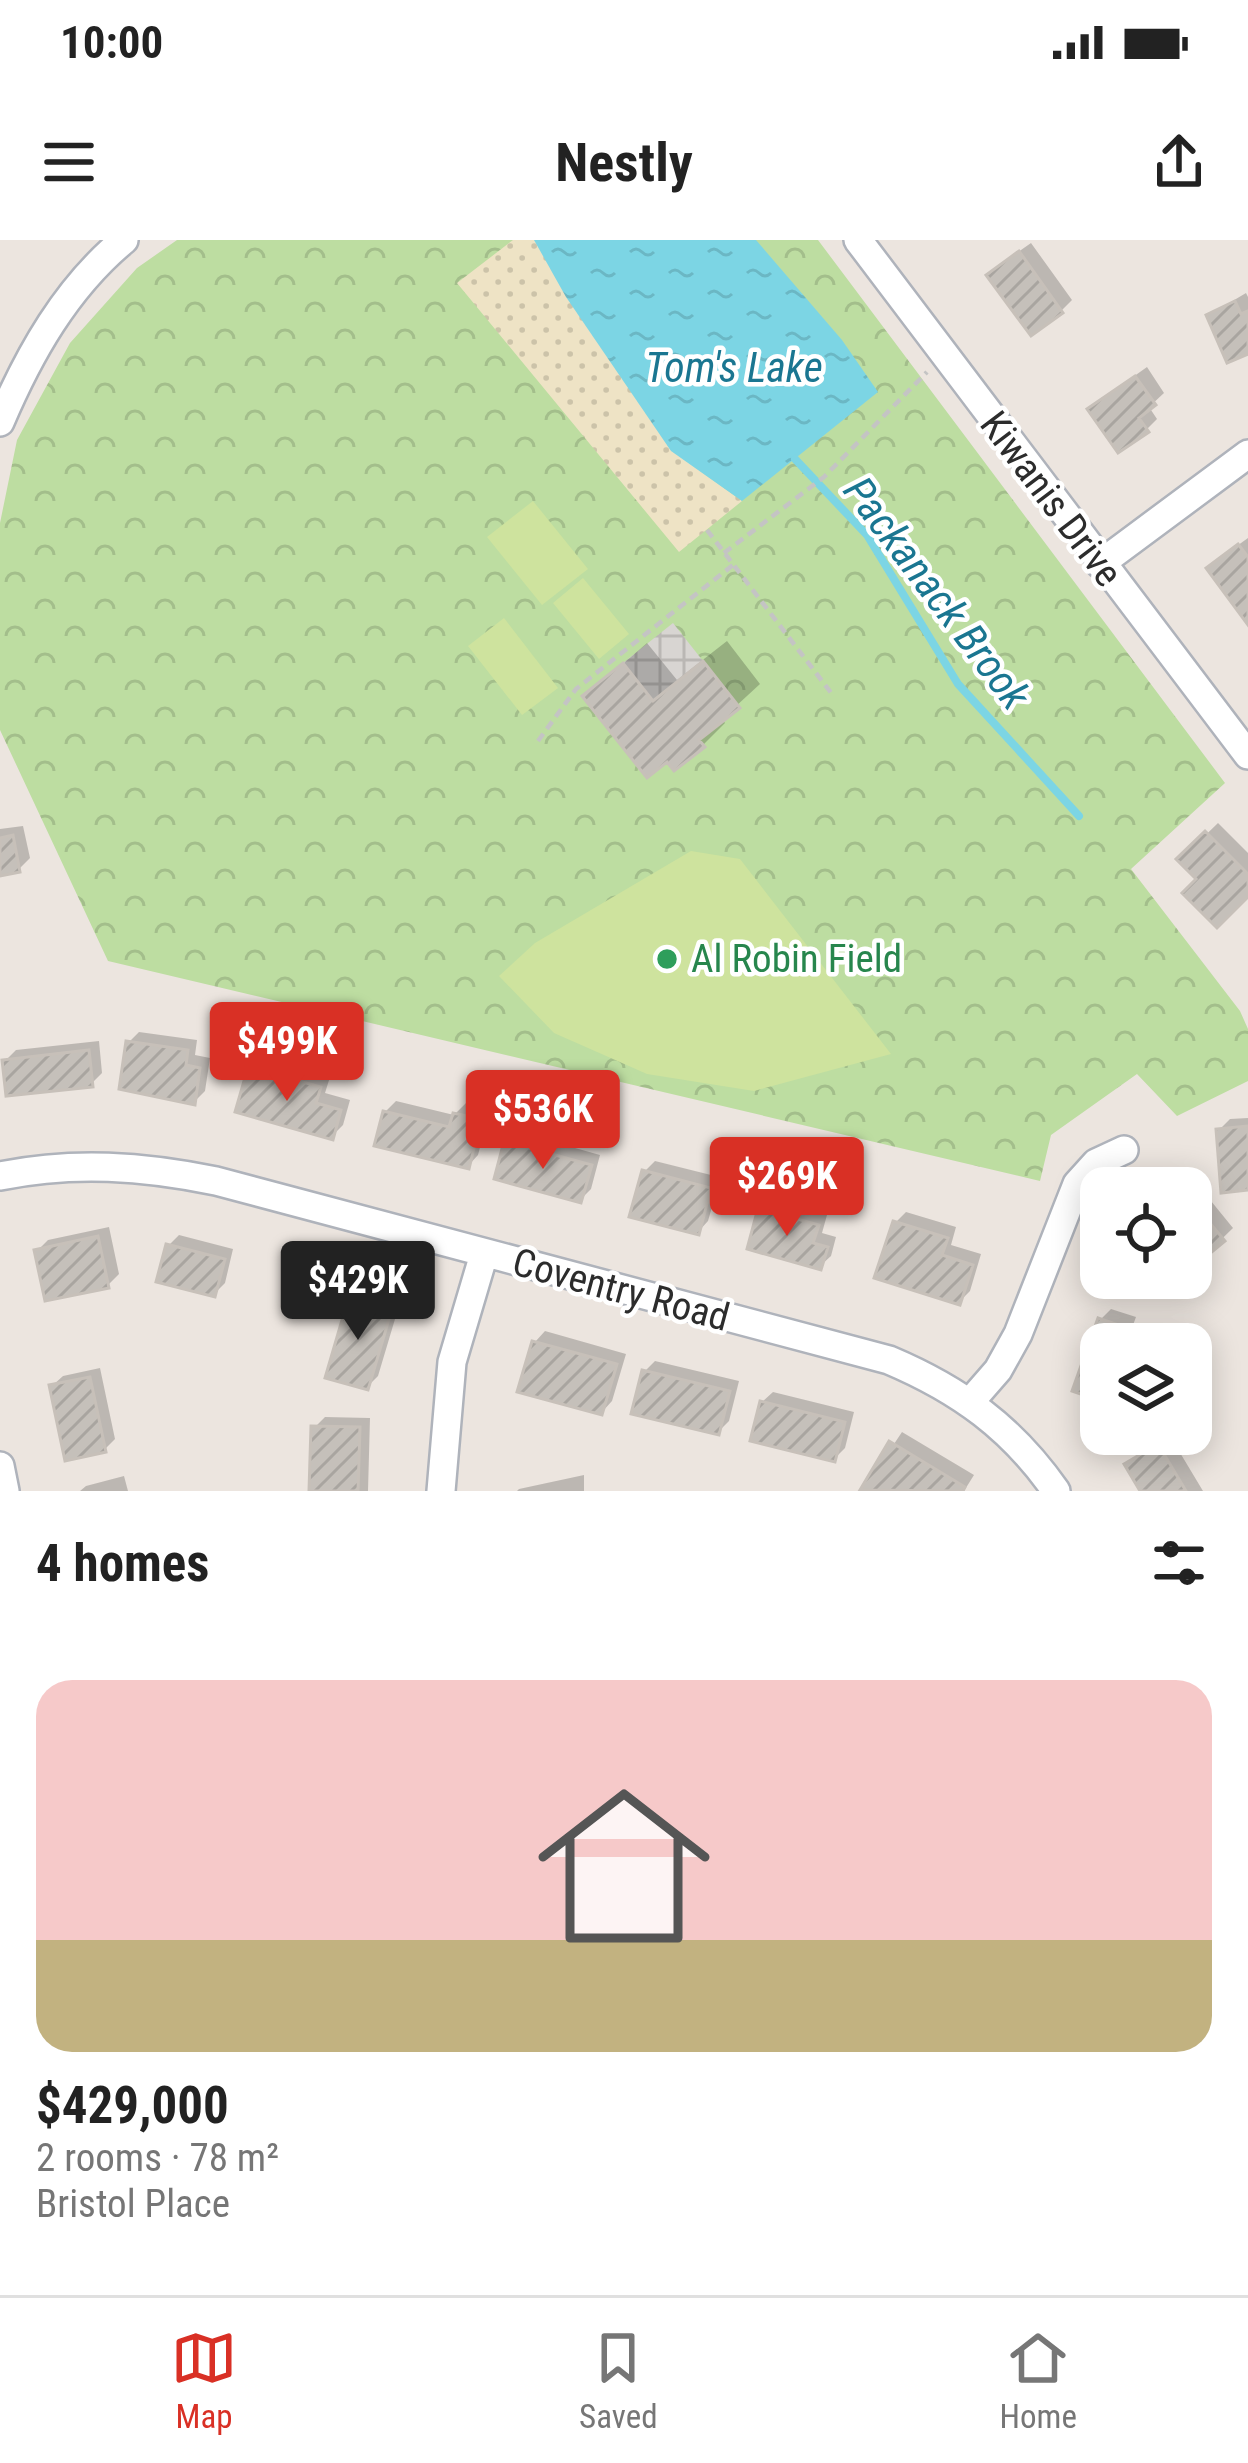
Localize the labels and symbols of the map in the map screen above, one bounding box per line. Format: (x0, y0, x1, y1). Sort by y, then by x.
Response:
water label: Tom's Lake (645, 343, 823, 392)
street label: Kiwanis Drive (970, 403, 1132, 595)
water label: Packanack Brook (834, 467, 1041, 719)
place label: Al Robin Field (691, 936, 902, 982)
marker: Al Robin Field (654, 946, 680, 972)
pin: $499K (203, 1002, 371, 1104)
pin: $536K (459, 1070, 627, 1172)
pin: $269K (703, 1137, 871, 1239)
street label: Coventry Road (508, 1239, 734, 1341)
pin: $429K (274, 1241, 442, 1343)

